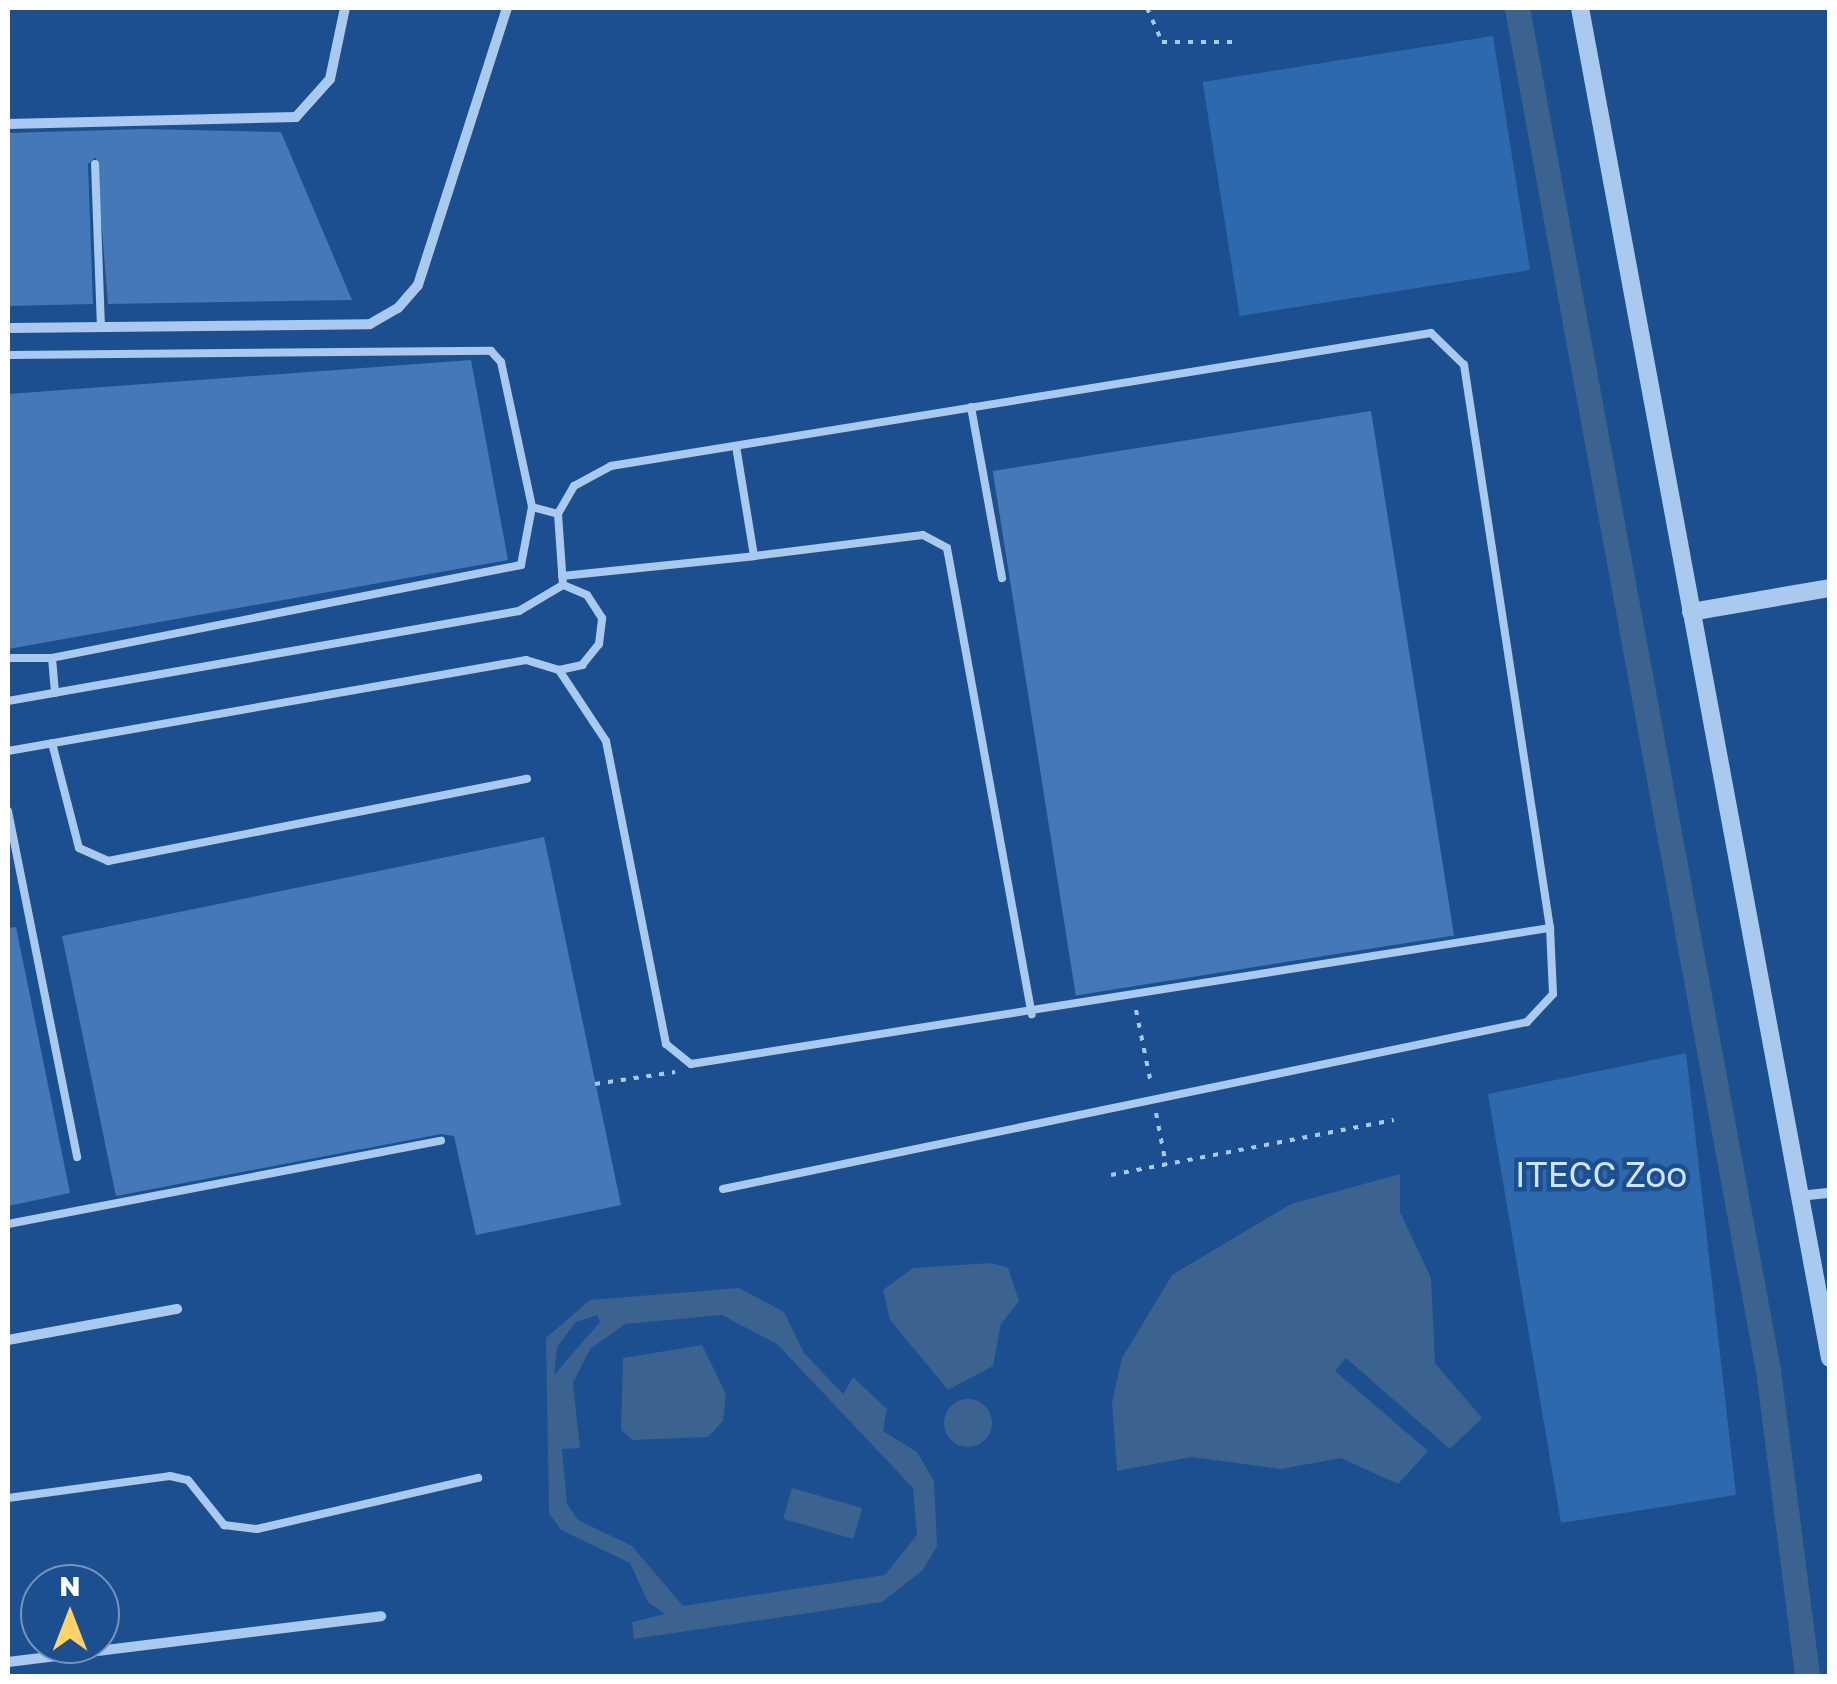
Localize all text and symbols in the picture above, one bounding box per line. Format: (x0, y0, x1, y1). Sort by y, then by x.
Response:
park label: ITECC Zoo (1515, 1153, 1687, 1195)
north arrow (20, 1564, 120, 1664)
text: N (59, 1569, 81, 1602)

